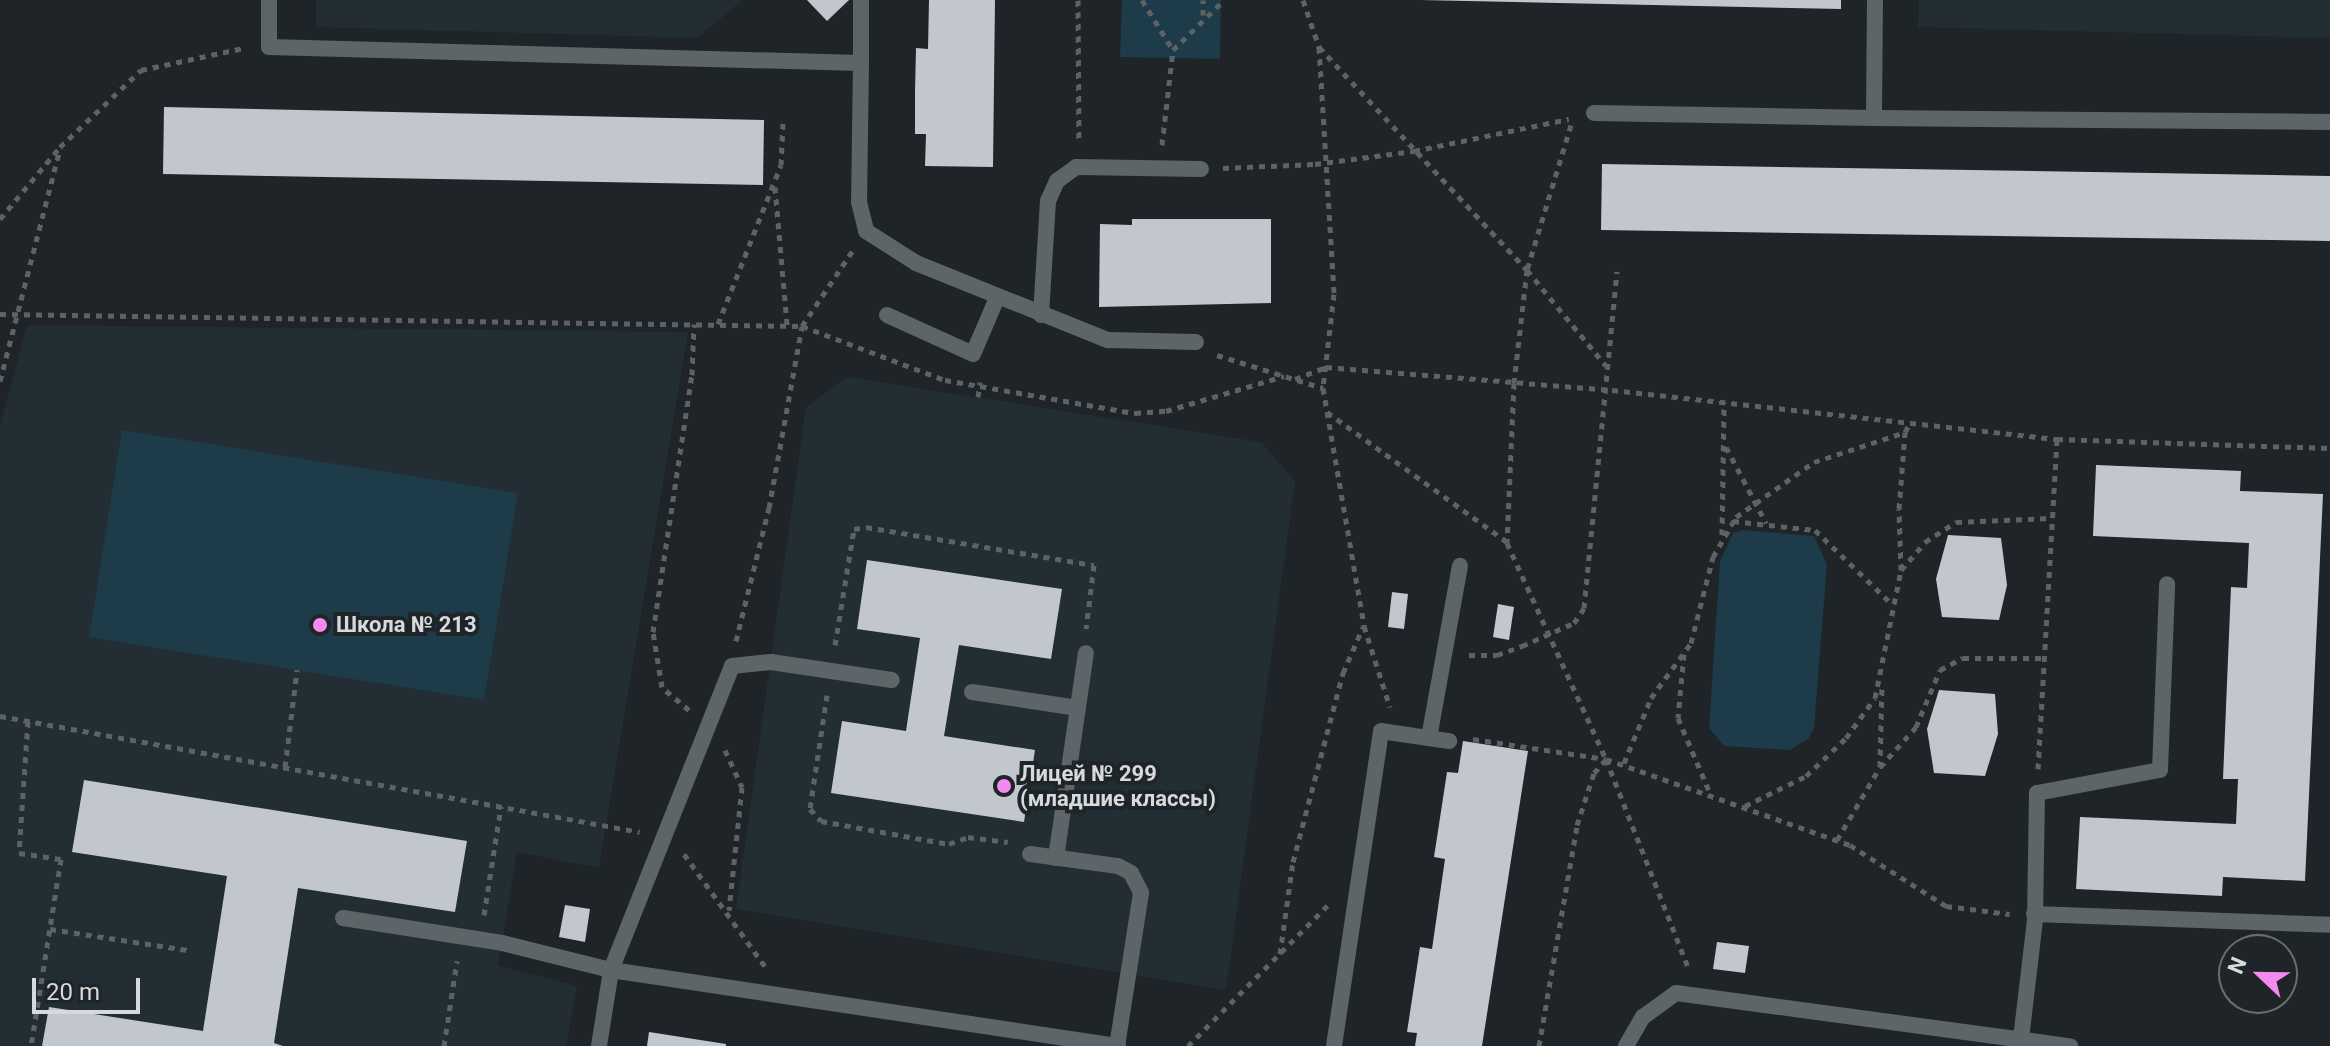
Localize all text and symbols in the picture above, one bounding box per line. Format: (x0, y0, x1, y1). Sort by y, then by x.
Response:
place label: Школа № 213 (336, 612, 477, 638)
marker: Школа № 213 (311, 616, 329, 634)
place label: Лицей № 299 (младшие классы) (1020, 760, 1216, 812)
marker: Лицей № 299 (младшие классы) (995, 777, 1013, 795)
north arrow (2218, 934, 2298, 1014)
text: N (2223, 954, 2252, 977)
scale bar (36, 962, 144, 1012)
text: 20 m (46, 978, 100, 1006)

